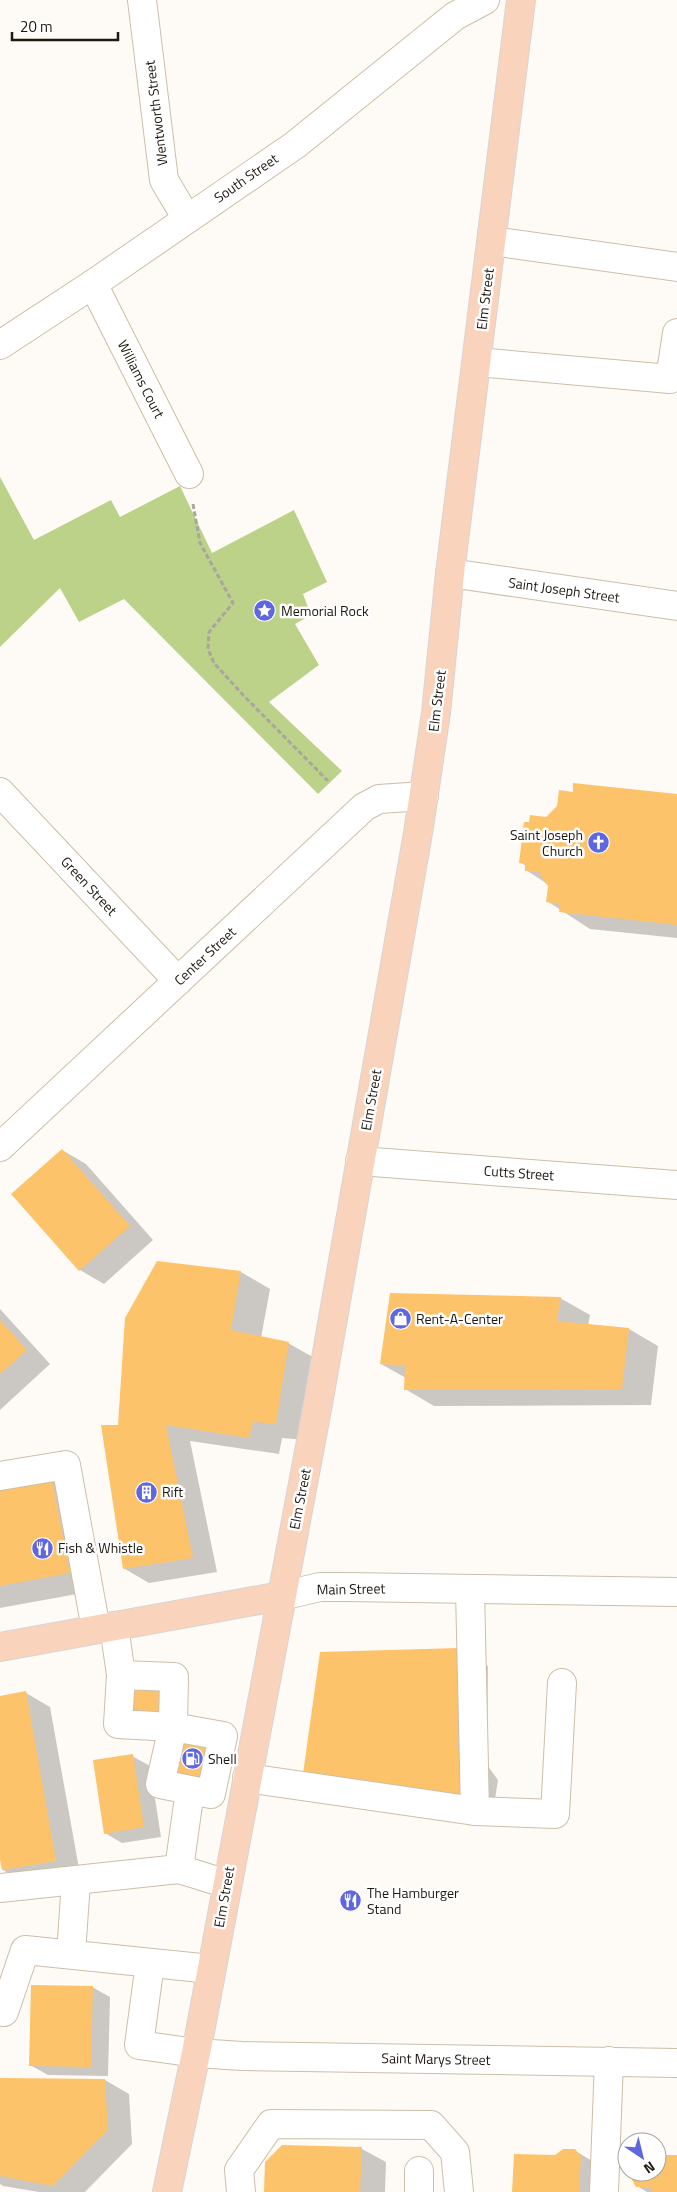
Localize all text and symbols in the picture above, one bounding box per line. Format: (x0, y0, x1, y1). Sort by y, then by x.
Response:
scale bar (12, 10, 119, 42)
text: 20 m (20, 15, 53, 38)
street label: Wentworth Street (139, 59, 172, 167)
street label: South Street (209, 148, 282, 207)
street label: Elm Street (470, 267, 499, 331)
street label: Williams Court (113, 336, 170, 422)
street label: Saint Joseph Street (507, 571, 621, 608)
place icon: Memorial Rock (253, 599, 277, 623)
place label: Memorial Rock (281, 600, 369, 621)
street label: Elm Street (422, 669, 451, 733)
place label: Saint Joseph Church (510, 824, 583, 861)
church icon: Saint Joseph Church (587, 831, 611, 855)
street label: Green Street (56, 851, 122, 920)
street label: Center Street (169, 921, 240, 990)
street label: Elm Street (355, 1068, 386, 1132)
street label: Cutts Street (483, 1160, 555, 1185)
shop icon: Rent-A-Center (388, 1307, 412, 1331)
place label: Rent-A-Center (416, 1308, 503, 1329)
street label: Elm Street (283, 1466, 316, 1531)
building icon: Rift (134, 1480, 158, 1504)
place label: Rift (162, 1481, 183, 1502)
restaurant icon: Fish & Whistle (30, 1536, 54, 1560)
place label: Fish & Whistle (58, 1537, 143, 1558)
street label: Main Street (317, 1577, 386, 1600)
fuel station icon: Shell (180, 1747, 204, 1771)
place label: Shell (208, 1748, 237, 1769)
street label: Elm Street (208, 1865, 239, 1929)
place label: The Hamburger Stand (367, 1882, 459, 1919)
restaurant icon: The Hamburger Stand (339, 1889, 363, 1913)
street label: Saint Marys Street (381, 2047, 491, 2070)
north arrow (617, 2132, 667, 2182)
text: N (640, 2157, 660, 2179)

